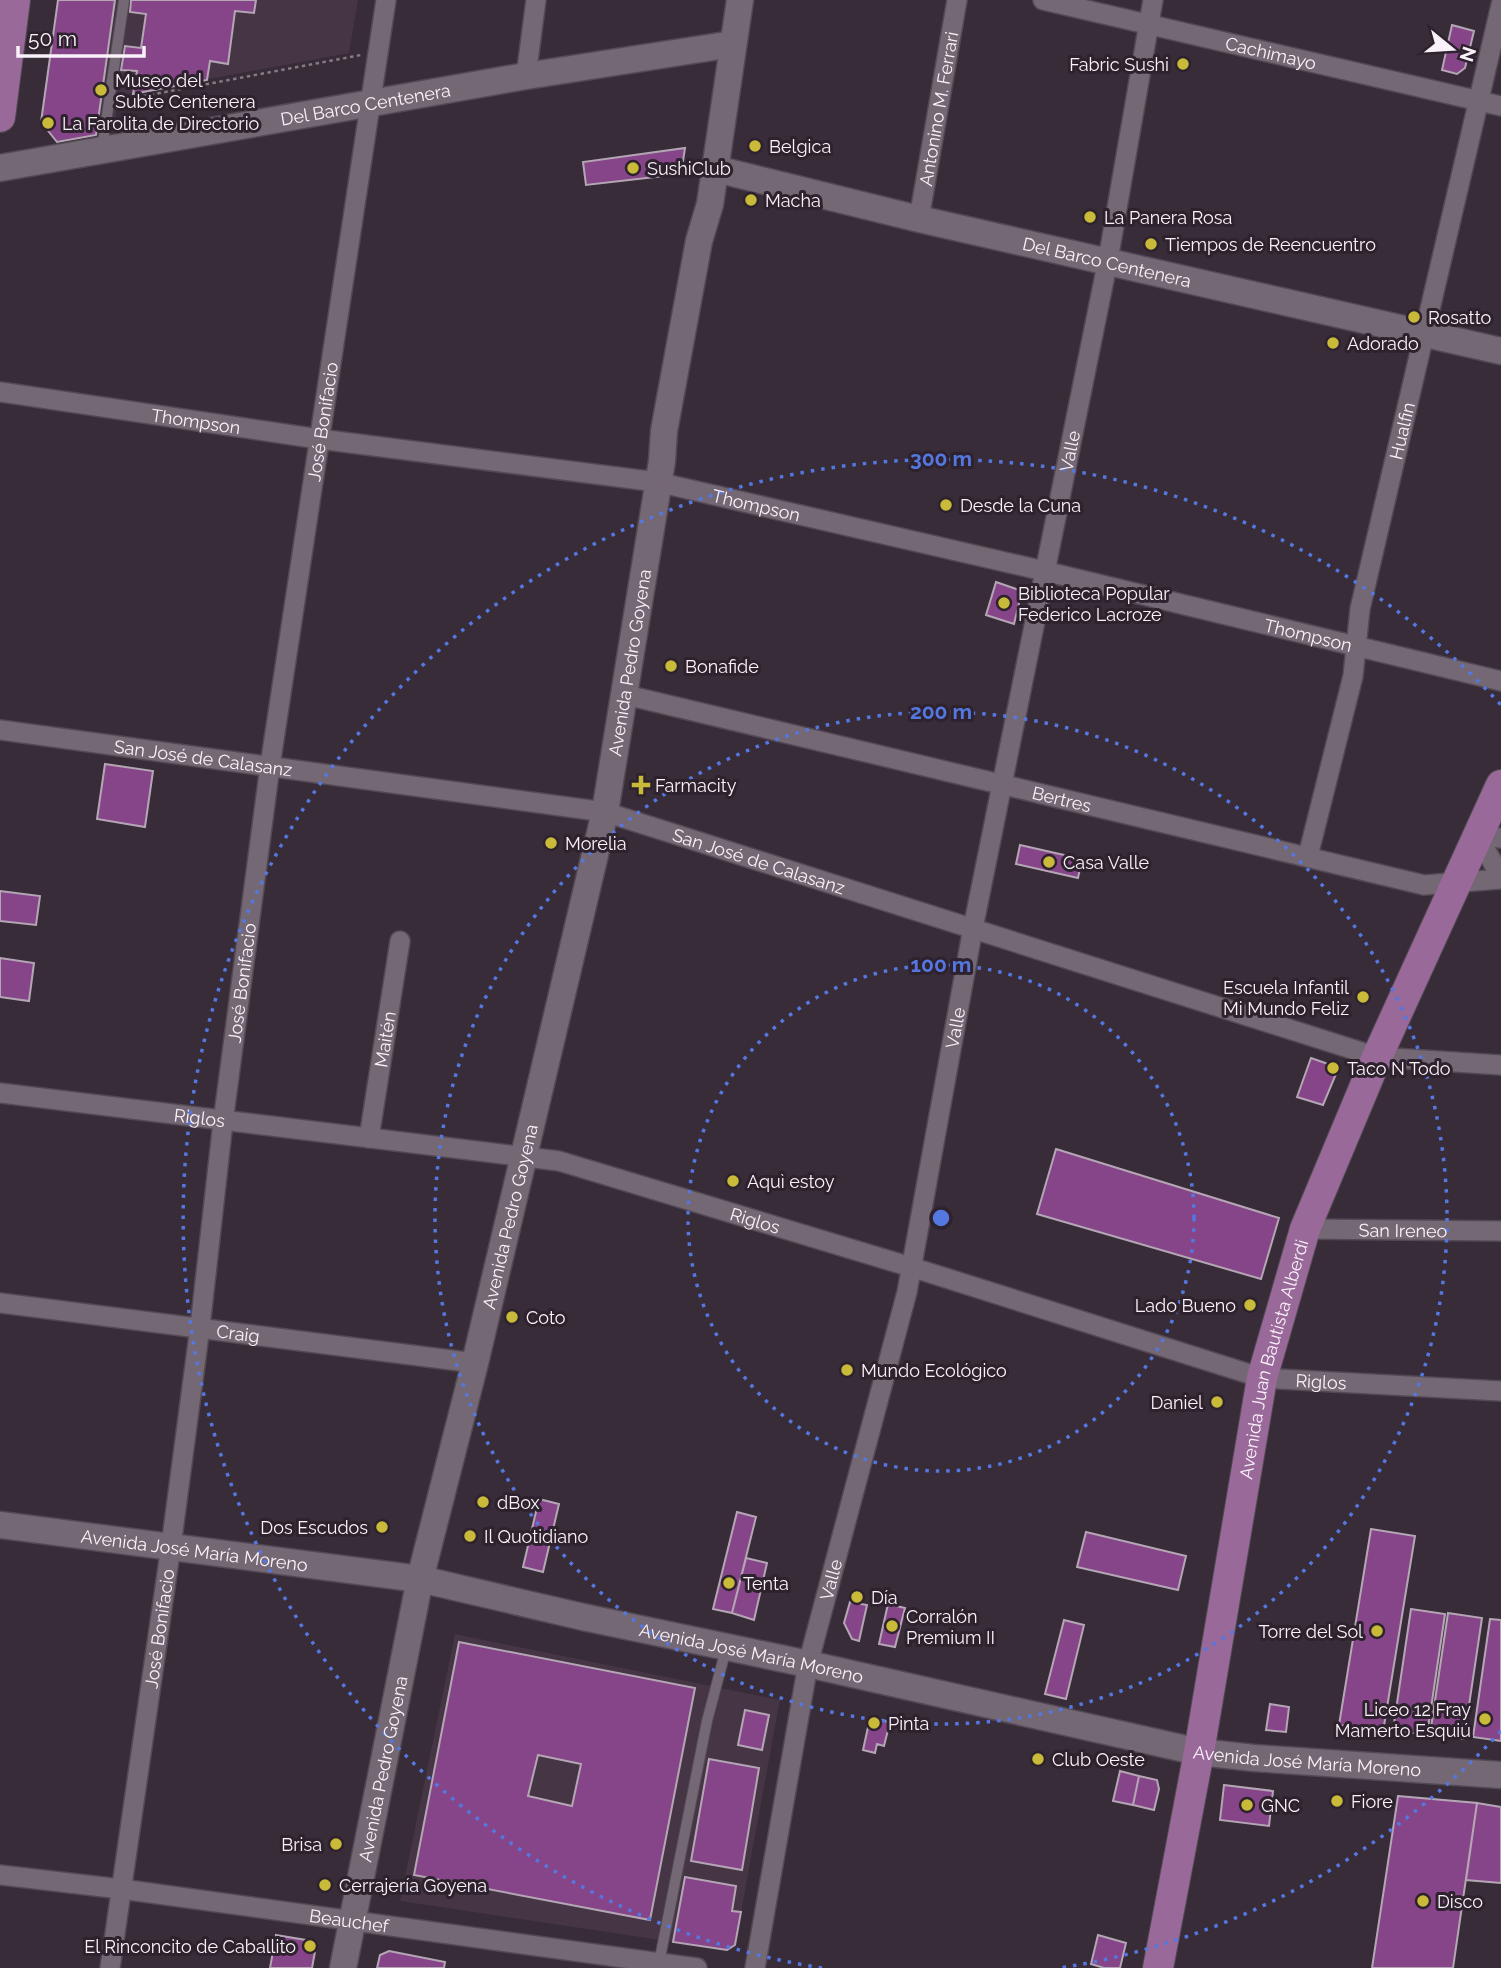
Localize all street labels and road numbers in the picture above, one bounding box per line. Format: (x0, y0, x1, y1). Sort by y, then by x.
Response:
street label: Antonino M. Ferrari (914, 30, 962, 188)
street label: Cachimayo (1223, 32, 1319, 74)
street label: Del Barco Centenera (279, 79, 452, 129)
street label: Del Barco Centenera (1021, 232, 1194, 291)
street label: José Bonifacio (303, 360, 342, 483)
street label: Hualfin (1385, 400, 1418, 461)
street label: Thompson (150, 404, 242, 438)
street label: Valle (1055, 428, 1084, 474)
street label: Thompson (710, 485, 802, 525)
street label: Avenida Pedro Goyena (604, 567, 655, 758)
street label: Thompson (1262, 614, 1354, 655)
street label: San José de Calasanz (113, 735, 294, 780)
street label: Bertres (1030, 782, 1094, 816)
street label: San José de Calasanz (670, 824, 848, 898)
street label: José Bonifacio (223, 921, 260, 1044)
street label: Valle (941, 1005, 969, 1050)
street label: Maitén (370, 1010, 399, 1069)
street label: Riglos (173, 1104, 226, 1131)
street label: Avenida Pedro Goyena (478, 1122, 542, 1311)
street label: Riglos (728, 1203, 783, 1238)
street label: San Ireneo (1359, 1219, 1448, 1241)
street label: Avenida Juan Bautista Alberdi (1235, 1237, 1312, 1481)
street label: Craig (215, 1320, 261, 1346)
street label: Riglos (1295, 1369, 1347, 1393)
street label: Avenida José María Moreno (80, 1525, 309, 1575)
street label: Valle (815, 1556, 846, 1602)
street label: José Bonifacio (140, 1567, 178, 1690)
street label: Avenida José María Moreno (638, 1619, 866, 1687)
street label: Avenida Pedro Goyena (354, 1674, 411, 1864)
street label: Avenida José María Moreno (1192, 1741, 1422, 1780)
street label: Beauchef (308, 1904, 391, 1936)

